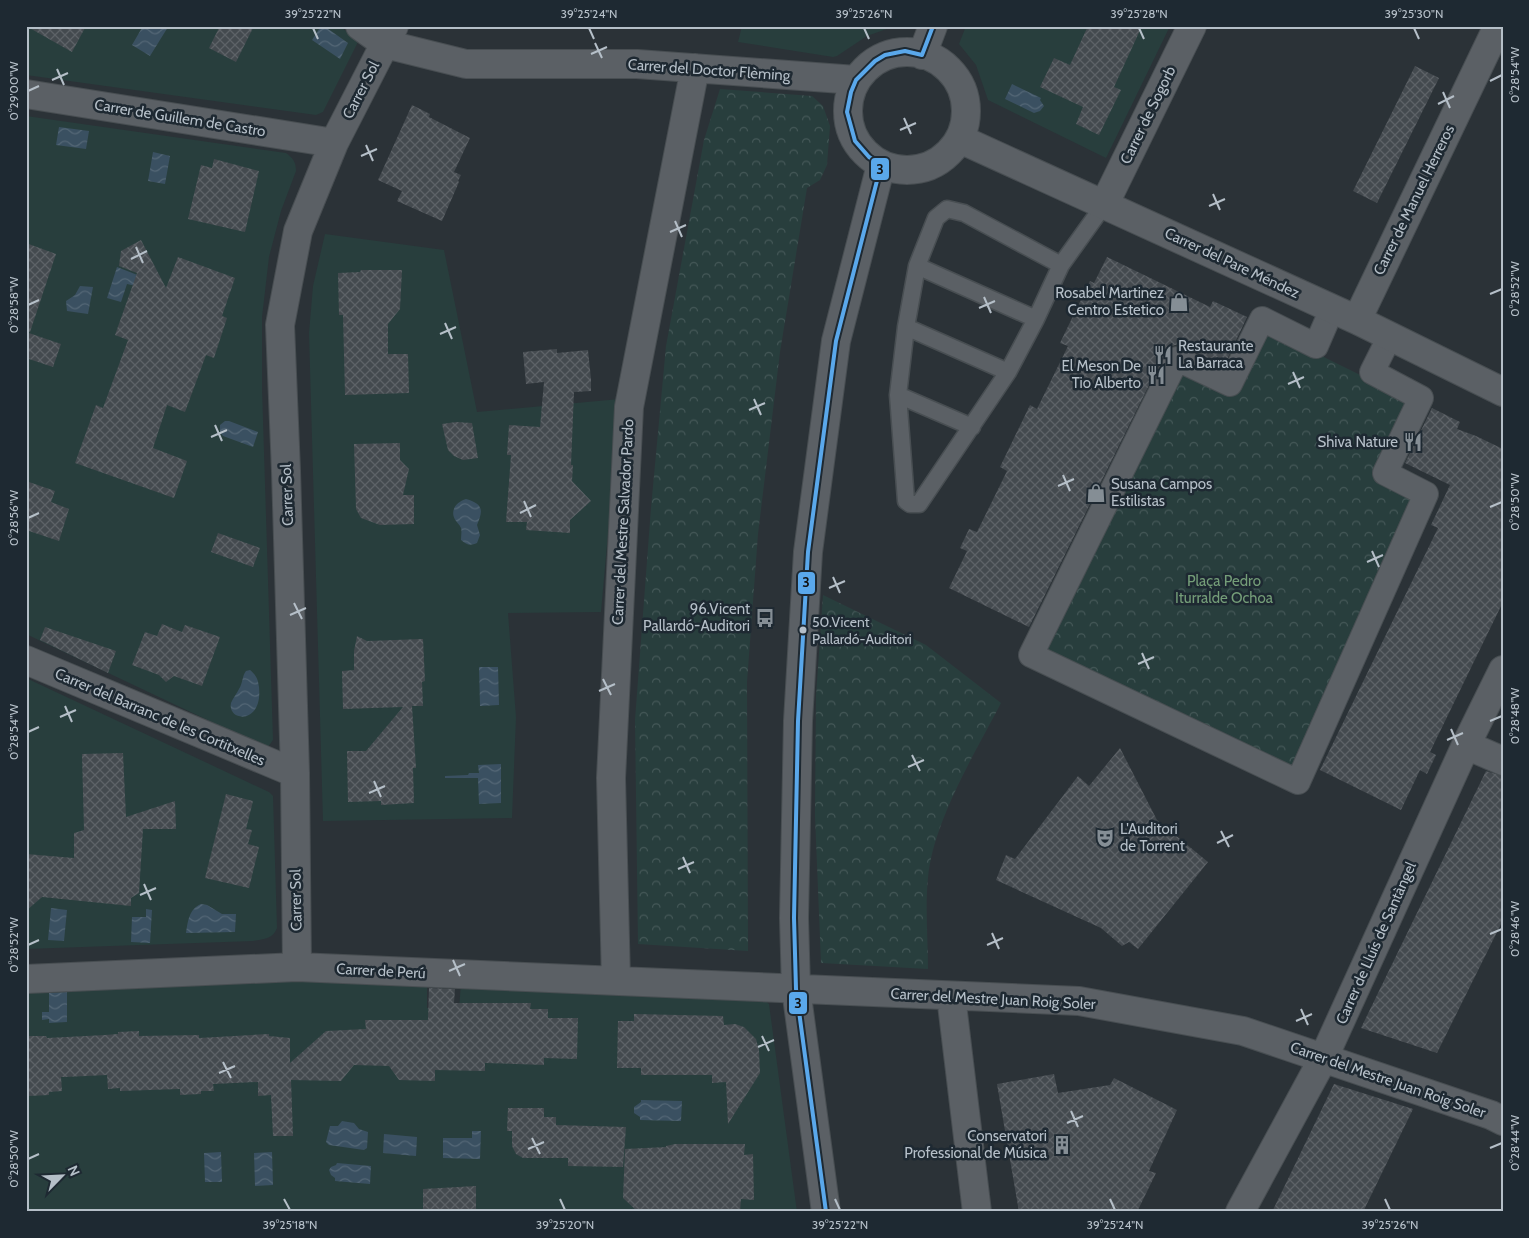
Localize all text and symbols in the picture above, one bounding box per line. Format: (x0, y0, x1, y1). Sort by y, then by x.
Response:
text: 39°25'22"N (285, 6, 341, 21)
text: 39°25'24"N (560, 6, 618, 21)
text: 39°25'26"N (835, 6, 893, 21)
text: 39°25'28"N (1110, 6, 1168, 21)
text: 39°25'30"N (1385, 6, 1443, 21)
text: 0°28'54"W (1507, 46, 1522, 103)
street label: Carrer del Doctor Flèming (627, 55, 791, 85)
street label: Carrer Sol (339, 58, 383, 122)
text: 0°29'00"W (6, 61, 21, 121)
street label: Carrer de Sogorb (1117, 63, 1179, 167)
street label: Carrer de Guillem de Castro (93, 96, 267, 140)
street label: Carrer de Manuel Herreros (1370, 122, 1458, 278)
line badge: 3 (870, 157, 890, 181)
text: 3 (876, 160, 884, 178)
street label: Carrer del Pare Méndez (1162, 224, 1302, 302)
text: 0°28'52"W (1507, 261, 1522, 317)
text: 0°28'58"W (6, 276, 21, 333)
place label: Rosabel Martinez Centro Estetico (1055, 284, 1164, 319)
shop icon: Rosabel Martinez Centro Estetico (1168, 291, 1190, 313)
place label: Restaurante La Barraca (1178, 337, 1254, 372)
restaurant icon: Restaurante La Barraca (1152, 344, 1174, 366)
place label: El Meson De Tio Alberto (1061, 357, 1141, 392)
restaurant icon: El Meson De Tio Alberto (1145, 364, 1167, 386)
street label: Carrer del Mestre Salvador Pardo (609, 419, 637, 625)
restaurant icon: Shiva Nature (1402, 431, 1424, 453)
place label: Shiva Nature (1318, 433, 1398, 451)
street label: Carrer Sol (277, 463, 297, 526)
text: 0°28'50"W (1507, 473, 1522, 531)
place label: Susana Campos Estilistas (1111, 475, 1212, 510)
shop icon: Susana Campos Estilistas (1085, 482, 1107, 504)
text: 0°28'56"W (6, 489, 21, 546)
line badge: 3 (797, 571, 816, 595)
park label: Plaça Pedro Iturralde Ochoa (1175, 572, 1274, 607)
text: 3 (802, 573, 810, 591)
place label: 96.Vicent Pallardó-Auditori (643, 600, 750, 635)
bus stop icon: 96.Vicent Pallardó-Auditori (754, 607, 776, 629)
place label: 50.Vicent Pallardó-Auditori (812, 613, 912, 648)
marker: 50.Vicent Pallardó-Auditori (798, 625, 808, 635)
street label: Carrer del Barranc de les Cortitxelles (52, 664, 268, 770)
text: 0°28'48"W (1507, 687, 1522, 744)
text: 0°28'54"W (6, 703, 21, 760)
place label: L'Auditori de Torrent (1120, 820, 1185, 855)
theatre icon: L'Auditori de Torrent (1094, 827, 1116, 849)
street label: Carrer de Lluís de Santàngel (1332, 859, 1420, 1027)
street label: Carrer Sol (286, 868, 306, 931)
text: 0°28'46"W (1507, 900, 1522, 957)
text: 0°28'52"W (6, 917, 21, 973)
street label: Carrer de Perú (336, 960, 426, 982)
street label: Carrer del Mestre Juan Roig Soler (890, 985, 1096, 1013)
line badge: 3 (788, 991, 808, 1015)
text: 3 (794, 994, 802, 1012)
street label: Carrer del Mestre Juan Roig Soler (1288, 1038, 1488, 1122)
text: 0°28'44"W (1507, 1114, 1522, 1171)
place label: Conservatori Professional de Música (904, 1127, 1048, 1162)
text: 0°28'50"W (6, 1130, 21, 1188)
building icon: Conservatori Professional de Música (1051, 1134, 1073, 1156)
north arrow (38, 1150, 88, 1200)
text: N (64, 1163, 84, 1179)
text: 39°25'18"N (262, 1217, 318, 1232)
text: 39°25'20"N (536, 1217, 594, 1232)
text: 39°25'22"N (812, 1217, 868, 1232)
text: 39°25'24"N (1086, 1217, 1144, 1232)
text: 39°25'26"N (1361, 1217, 1419, 1232)

